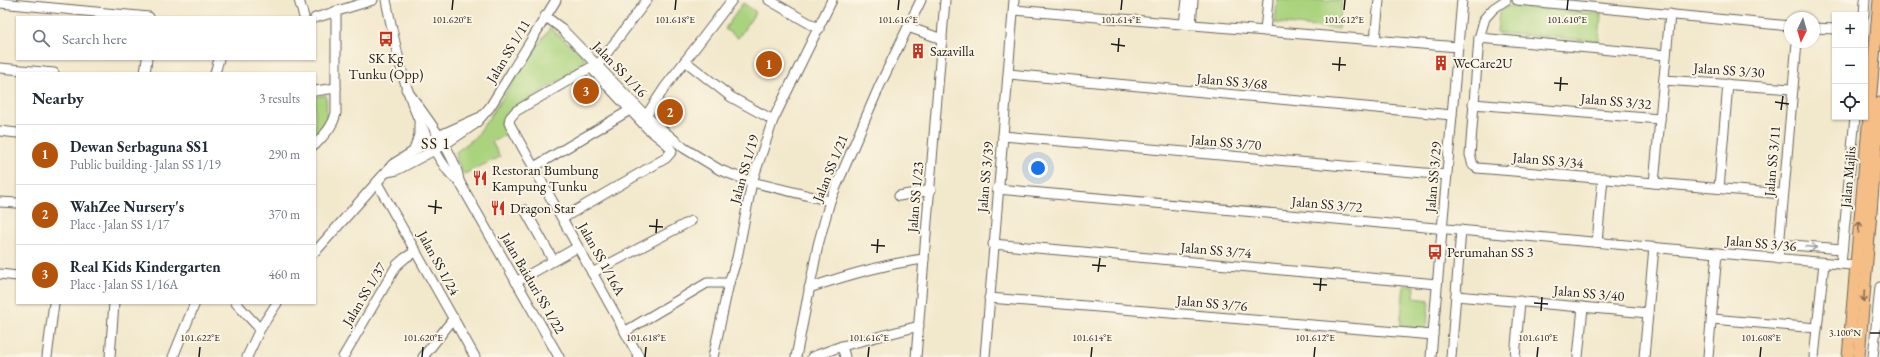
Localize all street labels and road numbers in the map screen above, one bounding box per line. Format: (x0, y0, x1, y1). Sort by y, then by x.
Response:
street label: Jalan SS 1/11 (481, 16, 534, 87)
street label: Jalan SS 1/16 (588, 36, 651, 101)
street label: Jalan SS 3/30 (1692, 58, 1765, 81)
street label: Jalan SS 3/68 (1195, 69, 1268, 93)
street label: Jalan SS 3/32 (1579, 89, 1652, 113)
street label: Jalan SS 3/11 (1760, 125, 1784, 198)
street label: Jalan SS 3/70 (1189, 130, 1262, 154)
street label: Jalan SS 1/19 (725, 132, 763, 207)
street label: Jalan SS 1/21 (808, 132, 852, 205)
street label: Jalan SS 3/39 (973, 141, 997, 214)
street label: Jalan SS 3/29 (1421, 141, 1445, 214)
street label: Jalan Majlis (1836, 145, 1860, 210)
street label: Jalan SS 3/34 (1511, 148, 1584, 172)
street label: Jalan SS 1/23 (903, 161, 927, 234)
street label: Jalan SS 3/72 (1290, 192, 1363, 216)
street label: Jalan SS 1/16A (574, 218, 630, 299)
street label: Jalan SS 1/24 (413, 227, 464, 299)
street label: Jalan Baiduri SS 1/22 (496, 228, 569, 337)
street label: Jalan SS 3/36 (1724, 231, 1797, 255)
street label: Jalan SS 3/74 (1179, 238, 1252, 262)
street label: Jalan SS 1/37 (337, 259, 390, 330)
street label: Jalan SS 3/40 (1552, 281, 1625, 305)
street label: Jalan SS 3/76 (1175, 291, 1248, 315)

